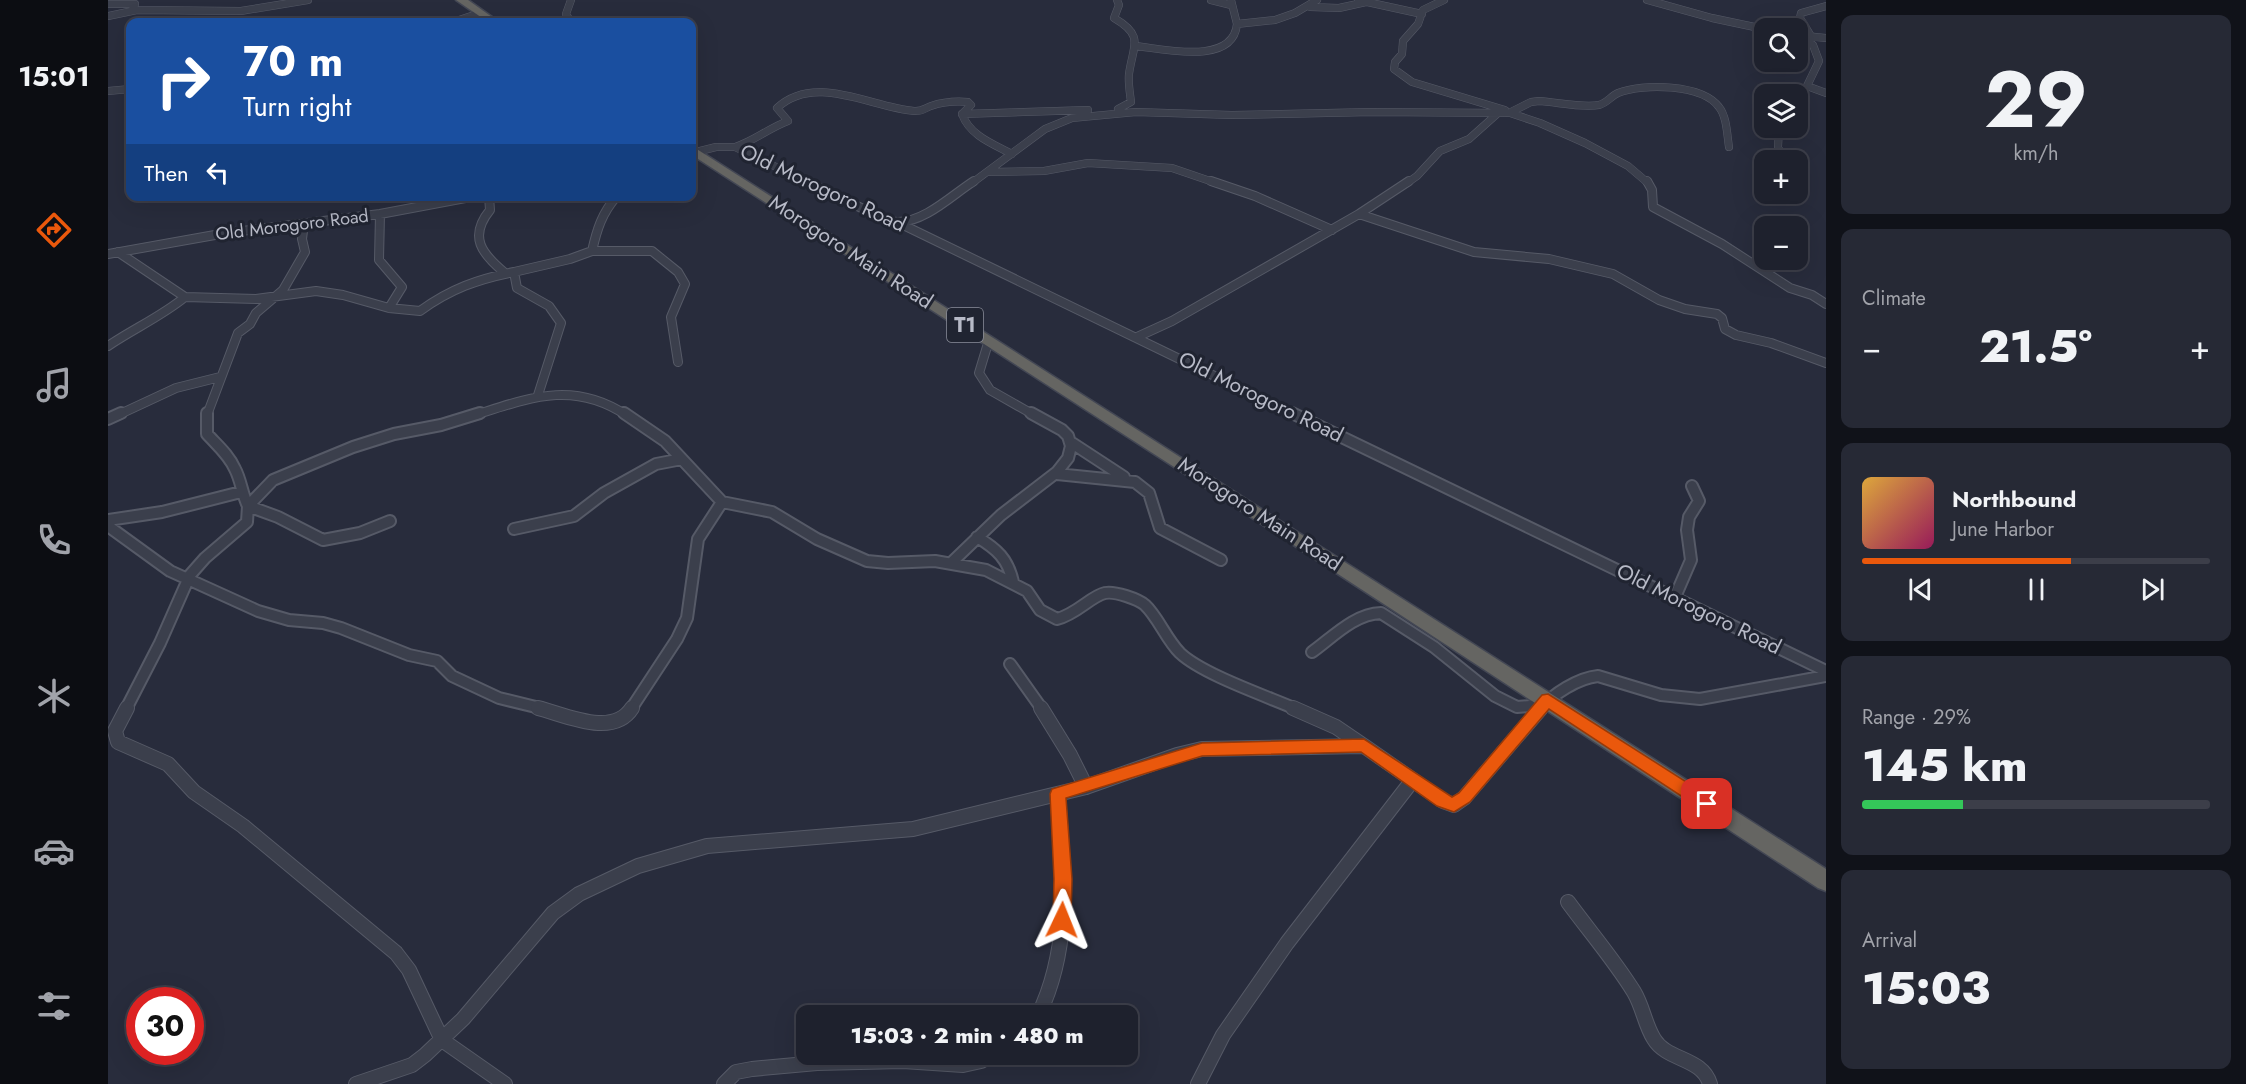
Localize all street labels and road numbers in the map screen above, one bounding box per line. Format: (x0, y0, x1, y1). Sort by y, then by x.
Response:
street label: Old Morogoro Road (735, 136, 911, 240)
street label: Morogoro Main Road (763, 188, 939, 316)
street label: Old Morogoro Road (214, 203, 370, 247)
road number: T1 (947, 308, 983, 342)
street label: Old Morogoro Road (1174, 344, 1348, 450)
street label: Morogoro Main Road (1172, 450, 1348, 578)
street label: Old Morogoro Road (1612, 556, 1786, 662)

